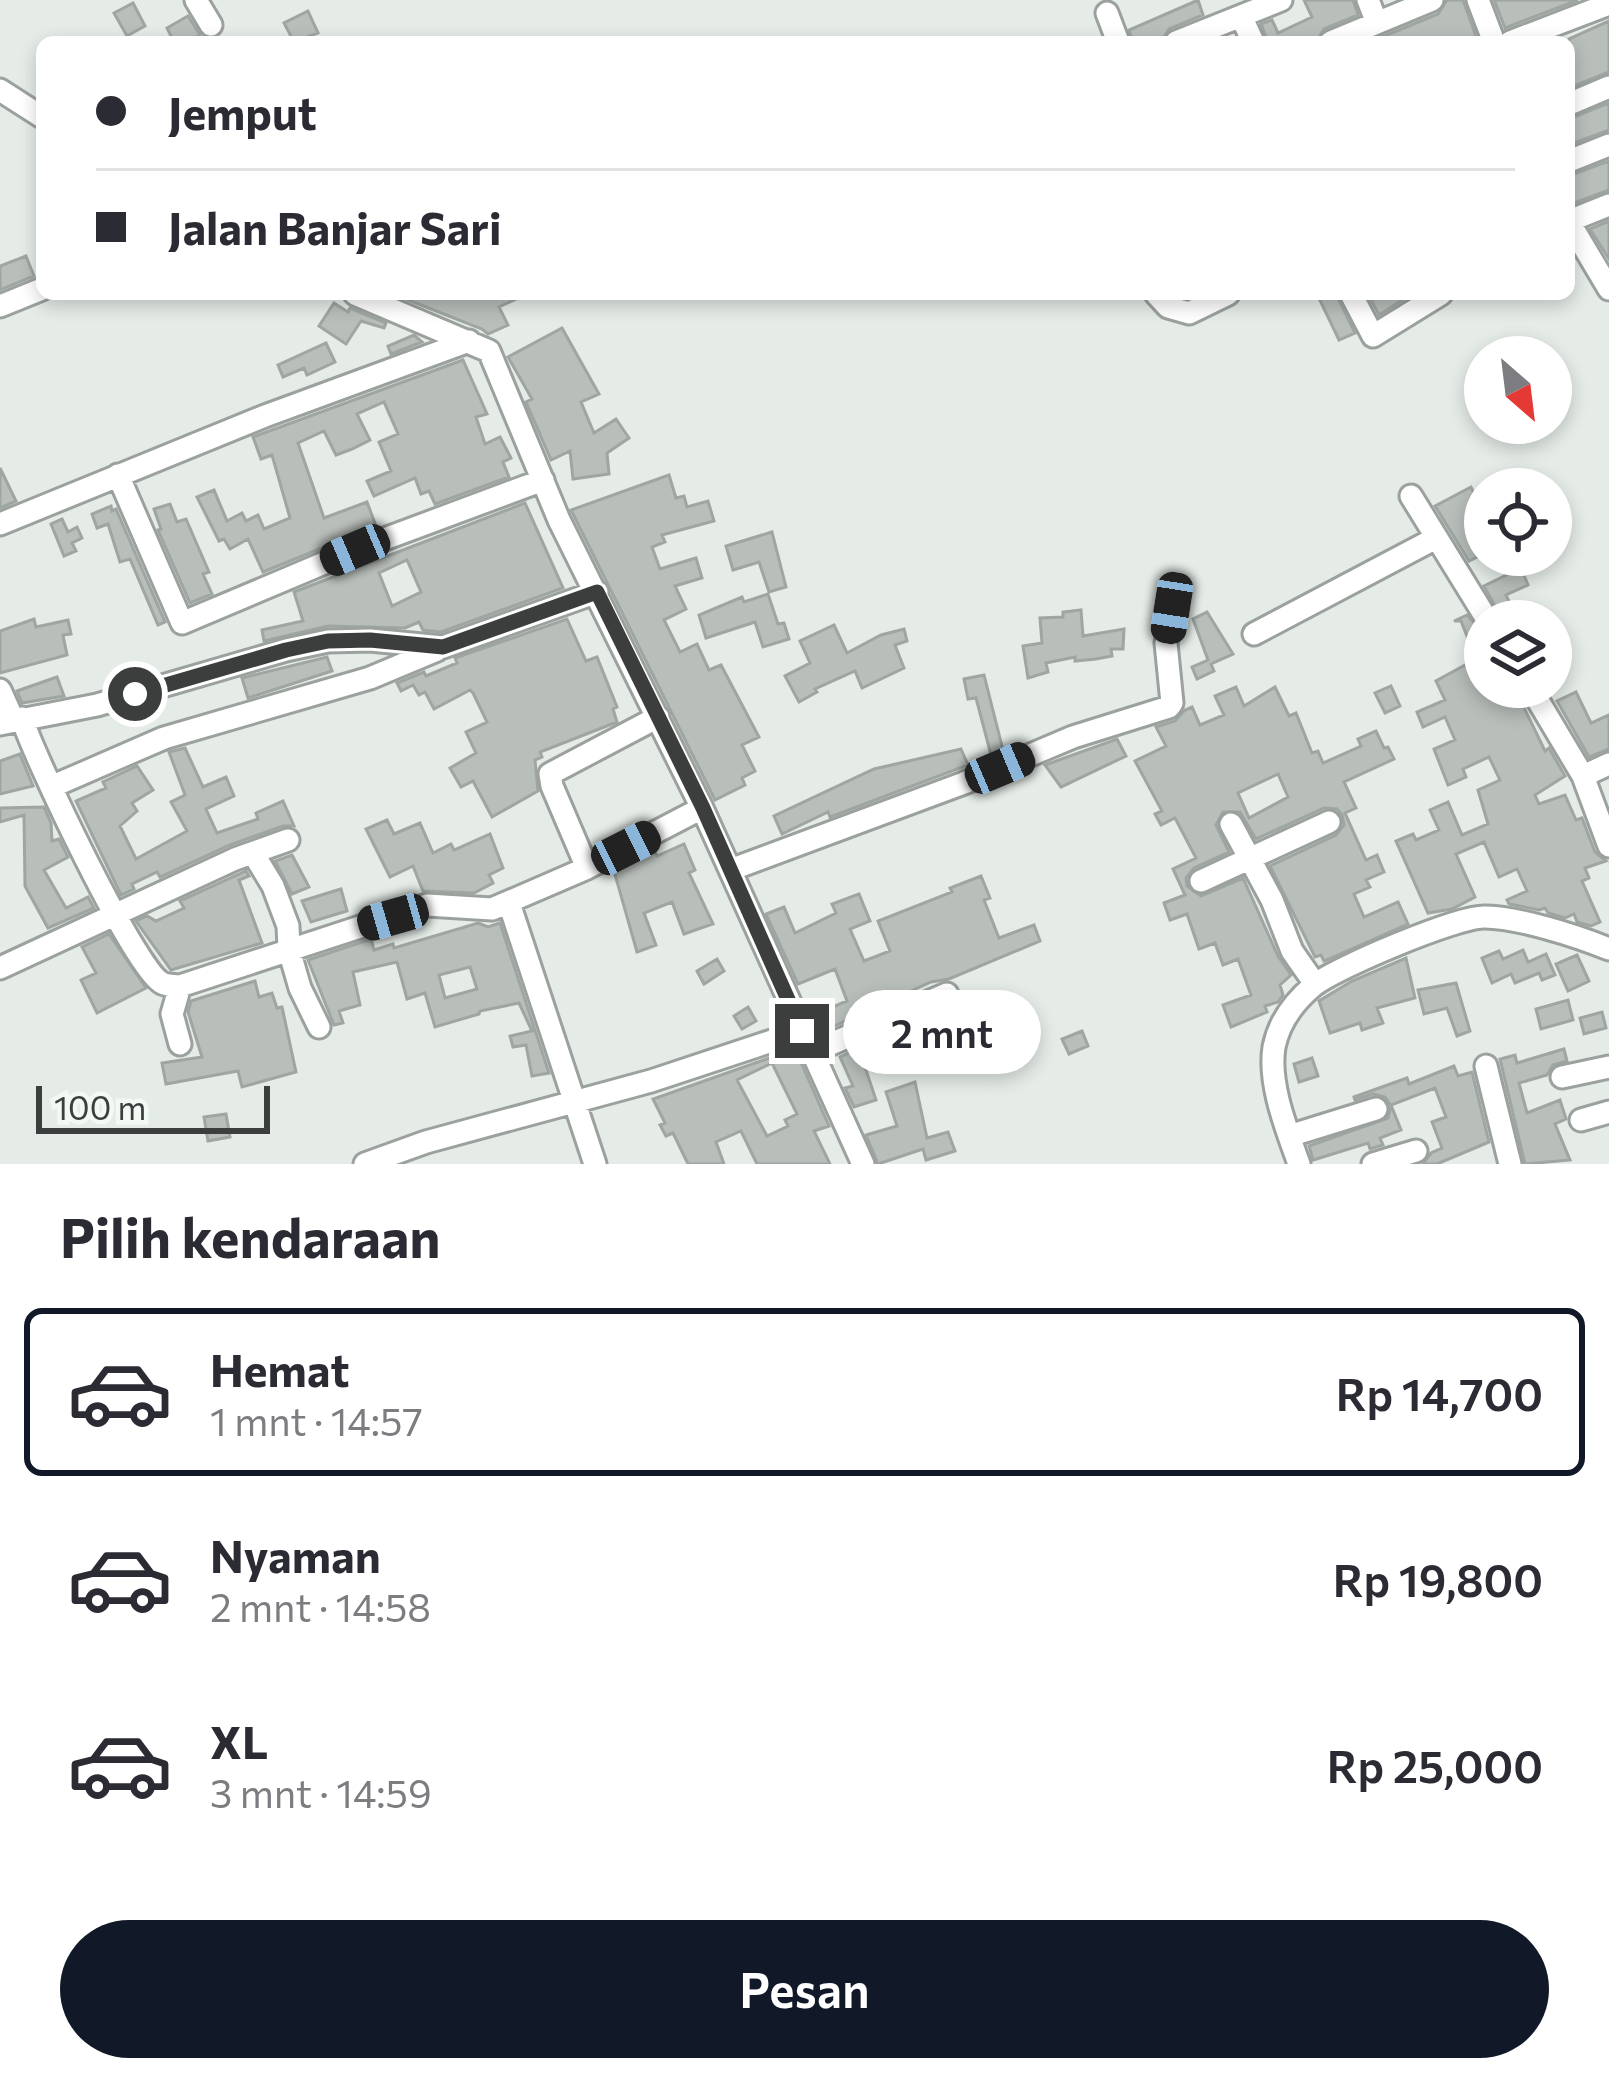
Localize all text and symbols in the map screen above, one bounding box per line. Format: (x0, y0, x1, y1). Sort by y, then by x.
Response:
text: Jemput (168, 84, 317, 139)
text: Jalan Banjar Sari (168, 199, 501, 254)
north arrow (1464, 336, 1572, 444)
map controls (1464, 336, 1572, 708)
button: locate (1464, 468, 1572, 576)
car (315, 519, 395, 581)
car (1149, 570, 1195, 646)
button: layers (1464, 600, 1572, 708)
route start (108, 667, 162, 721)
car (960, 737, 1040, 799)
car (586, 816, 666, 880)
car (353, 890, 433, 944)
callout: 2 mnt (844, 989, 1042, 1073)
route end (775, 1004, 829, 1058)
text: 2 mnt (891, 1008, 993, 1056)
scale bar (36, 1080, 270, 1133)
text: 100 m (54, 1086, 146, 1127)
text: Pilih kendaraan (60, 1203, 441, 1269)
icon: car (66, 1338, 174, 1446)
text: Hemat (210, 1341, 349, 1396)
text: Rp 14,700 (1336, 1365, 1543, 1420)
text: 1 mnt · 14:57 (210, 1396, 423, 1444)
icon: car (66, 1524, 174, 1632)
text: Nyaman (210, 1527, 381, 1582)
text: Rp 19,800 (1333, 1551, 1543, 1606)
text: 2 mnt · 14:58 (210, 1582, 431, 1630)
icon: car (66, 1710, 174, 1818)
text: XL (210, 1713, 268, 1768)
text: Rp 25,000 (1327, 1737, 1543, 1792)
text: 3 mnt · 14:59 (210, 1768, 432, 1816)
button: Pesan (60, 1920, 1549, 2058)

